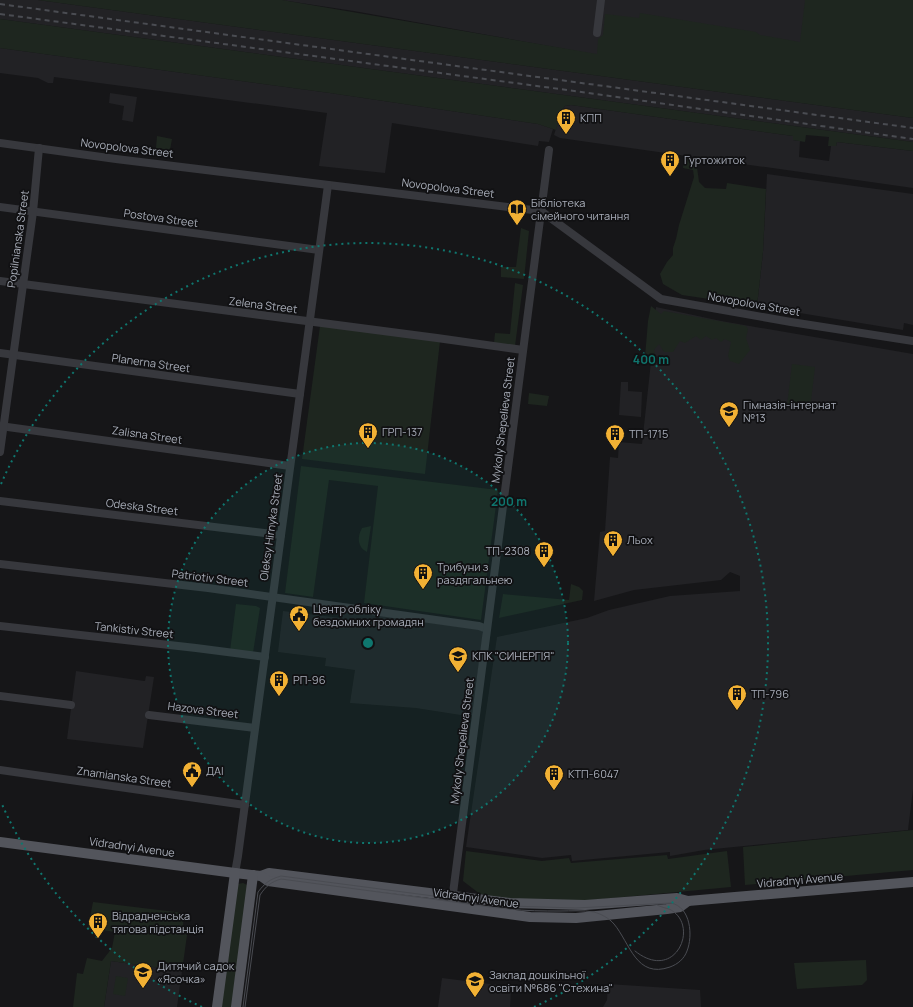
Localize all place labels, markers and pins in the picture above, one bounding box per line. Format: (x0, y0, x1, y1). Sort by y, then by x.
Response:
building icon: КПП (555, 107, 577, 135)
place label: КПП (580, 110, 602, 125)
building icon: Гуртожиток (659, 149, 681, 177)
place label: Гуртожиток (684, 152, 745, 167)
place label: Бібліотека сімейного читання (531, 195, 629, 223)
library icon: Бібліотека сімейного читання (506, 198, 528, 226)
place label: Гімназія-інтернат №13 (743, 397, 837, 425)
school or university icon: Гімназія-інтернат №13 (718, 400, 740, 428)
building icon: ГРП-137 (357, 421, 379, 449)
building icon: ТП-1715 (604, 423, 626, 451)
place label: ГРП-137 (382, 424, 423, 439)
place label: ТП-1715 (629, 426, 668, 441)
building icon: Льох (602, 529, 624, 557)
place label: Льох (627, 532, 653, 547)
building icon: ТП-2308 (533, 540, 555, 568)
place label: ТП-2308 (486, 543, 530, 558)
place label: Трибуни з раздягальнею (437, 559, 513, 587)
building icon: Трибуни з раздягальнею (412, 562, 434, 590)
place label: Центр обліку бездомних громадян (313, 601, 424, 629)
public building icon: Центр обліку бездомних громадян (288, 604, 310, 632)
centre of rings (361, 636, 375, 650)
school or university icon: КПК "СИНЕРГІЯ" (447, 645, 469, 673)
place label: КПК "СИНЕРГІЯ" (472, 648, 554, 663)
building icon: РП-96 (268, 669, 290, 697)
place label: РП-96 (293, 672, 326, 687)
building icon: ТП-796 (726, 683, 748, 711)
place label: ТП-796 (751, 686, 789, 701)
public building icon: ДАІ (181, 760, 203, 788)
place label: ДАІ (206, 763, 224, 778)
building icon: КТП-6047 (543, 763, 565, 791)
place label: КТП-6047 (568, 766, 619, 781)
place label: Відрадненська тягова підстанція (112, 908, 204, 936)
building icon: Відрадненська тягова підстанція (87, 911, 109, 939)
place label: Дитячий садок «Ясочка» (157, 958, 235, 986)
school or university icon: Дитячий садок «Ясочка» (132, 961, 154, 989)
place label: Заклад дошкільної освіти №686 "Стежина" (489, 967, 613, 995)
school or university icon: Заклад дошкільної освіти №686 "Стежина" (464, 970, 486, 998)

